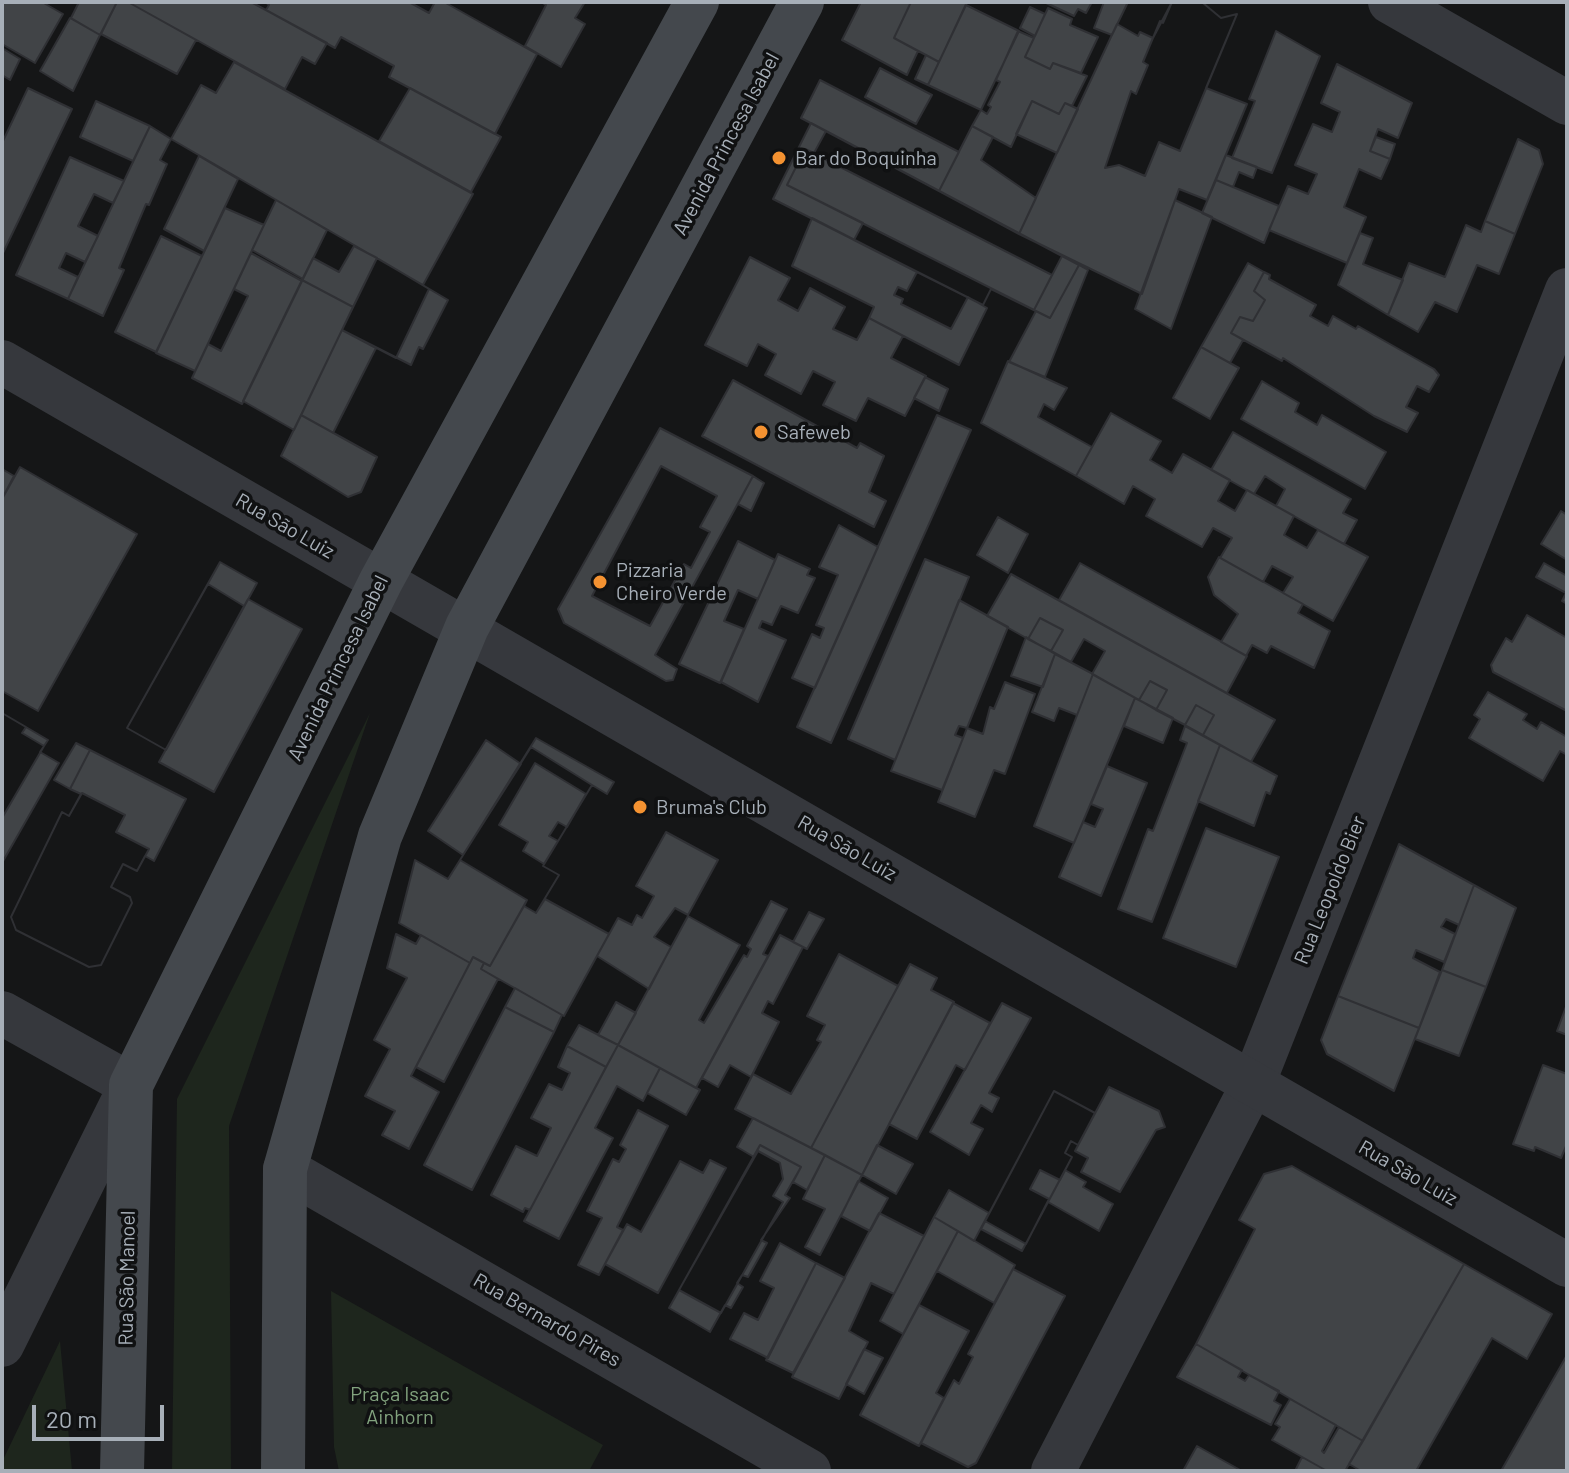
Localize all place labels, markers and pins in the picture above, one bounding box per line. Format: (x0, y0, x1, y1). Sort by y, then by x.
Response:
place label: Bar do Boquinha (795, 146, 937, 170)
marker: Bar do Boquinha (770, 149, 788, 167)
place label: Safeweb (777, 420, 851, 444)
marker: Safeweb (752, 423, 770, 441)
place label: Pizzaria Cheiro Verde (616, 558, 727, 605)
marker: Pizzaria Cheiro Verde (591, 573, 609, 591)
place label: Bruma's Club (656, 795, 767, 819)
marker: Bruma's Club (631, 798, 649, 816)

